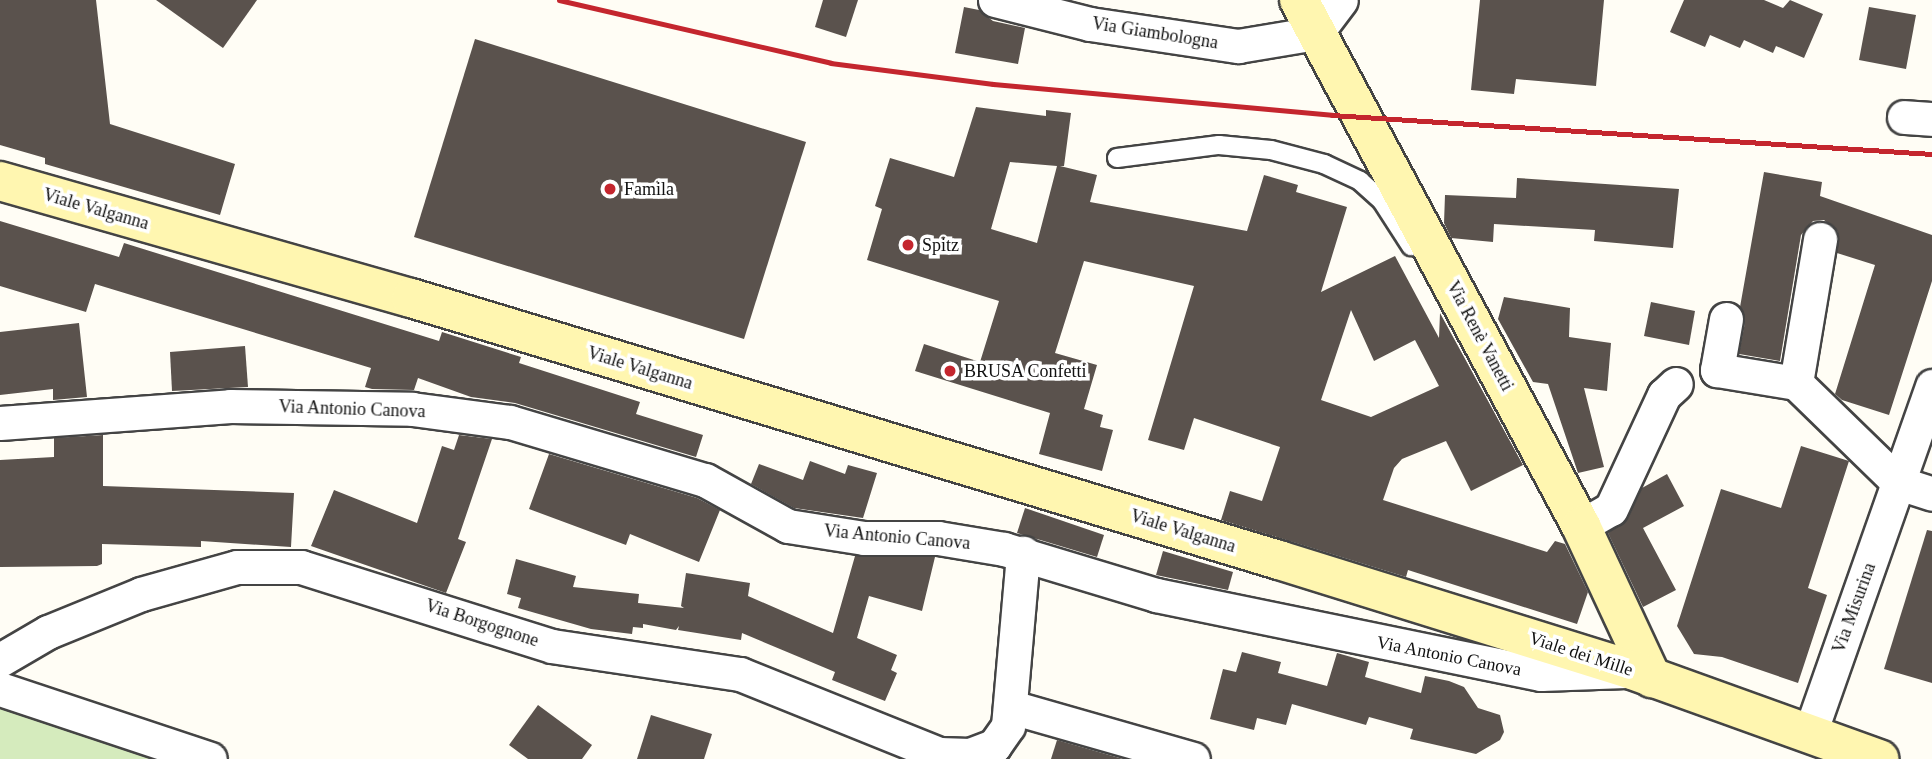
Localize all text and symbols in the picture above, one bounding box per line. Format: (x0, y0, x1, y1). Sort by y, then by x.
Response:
street label: Via Giambologna (1090, 12, 1220, 54)
place label: Famila (624, 178, 674, 200)
marker: Famila (602, 181, 618, 197)
street label: Viale Valganna (40, 184, 152, 234)
place label: Spitz (922, 234, 959, 256)
marker: Spitz (900, 237, 916, 253)
street label: Via Renè Vanetti (1442, 277, 1518, 395)
street label: Viale Valganna (585, 342, 695, 394)
place label: BRUSA Confetti (964, 360, 1088, 382)
marker: BRUSA Confetti (942, 363, 958, 379)
street label: Via Antonio Canova (278, 396, 426, 422)
street label: Viale Valganna (1128, 505, 1238, 557)
street label: Via Antonio Canova (822, 520, 972, 554)
street label: Via Misurina (1828, 560, 1880, 656)
street label: Via Borgognone (423, 594, 541, 652)
street label: Viale dei Mille (1526, 627, 1636, 681)
street label: Via Antonio Canova (1374, 631, 1524, 681)

